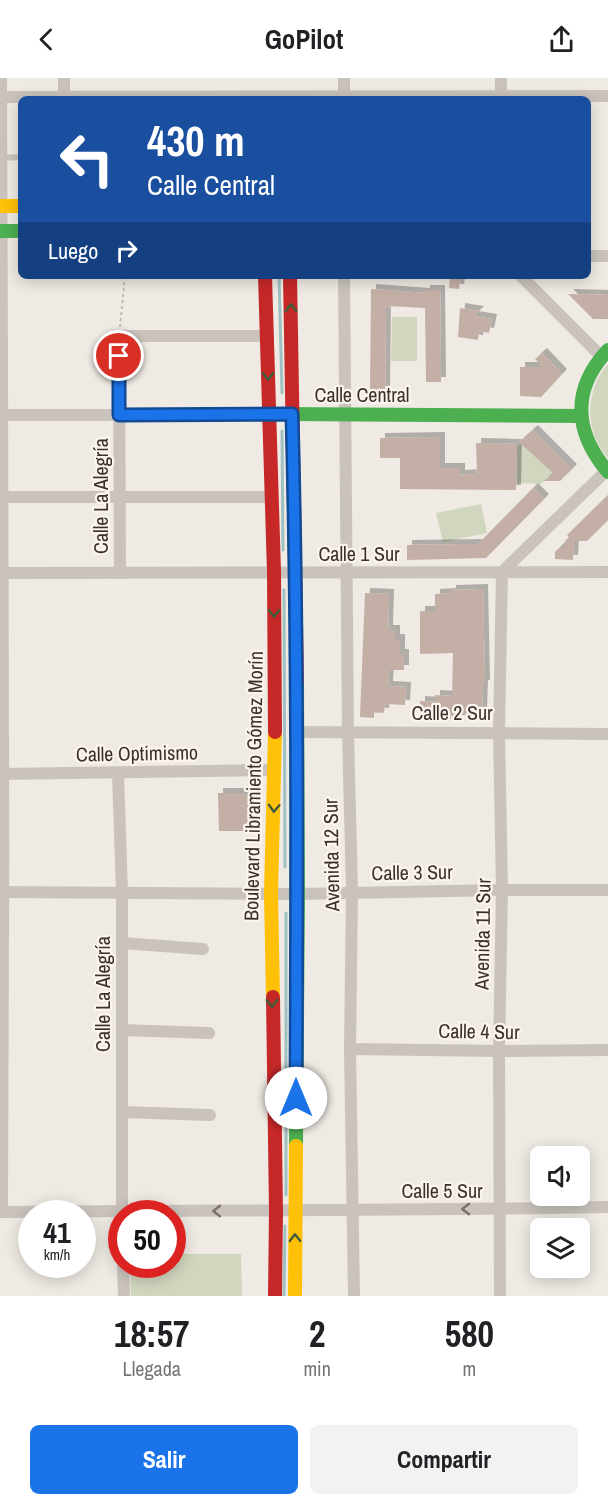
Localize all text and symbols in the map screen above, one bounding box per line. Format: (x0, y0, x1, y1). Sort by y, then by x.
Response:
text: GoPilot (265, 21, 343, 57)
icon: back (30, 23, 63, 56)
icon: share (545, 23, 578, 56)
text: 430 m (147, 113, 245, 169)
icon: left (48, 120, 126, 198)
text: Calle Central (147, 167, 275, 203)
icon: right (110, 234, 143, 267)
text: Luego (48, 236, 98, 266)
one-way arrow (285, 303, 297, 312)
pin (93, 330, 144, 381)
icon: arrive (102, 339, 135, 372)
one-way arrow (262, 372, 275, 381)
street label: Calle Central (315, 381, 409, 408)
street label: Calle La Alegría (87, 438, 114, 554)
street label: Calle 1 Sur (318, 540, 400, 567)
one-way arrow (268, 609, 280, 618)
street label: Boulevard Libramiento Gómez Morín (237, 651, 269, 921)
street label: Calle 2 Sur (411, 699, 493, 726)
street label: Calle Optimismo (76, 738, 198, 768)
street label: Avenida 12 Sur (317, 798, 345, 913)
one-way arrow (267, 804, 280, 813)
street label: Calle 3 Sur (371, 858, 453, 886)
street label: Avenida 11 Sur (468, 877, 496, 991)
street label: Calle La Alegría (89, 936, 116, 1052)
one-way arrow (266, 999, 279, 1008)
street label: Calle 4 Sur (438, 1017, 520, 1045)
position arrow (264, 1066, 328, 1130)
map controls (530, 1146, 590, 1278)
button: sound (530, 1146, 590, 1206)
street label: Calle 5 Sur (401, 1177, 483, 1204)
speed limit sign: 50 (108, 1200, 186, 1278)
one-way arrow (461, 1203, 470, 1215)
one-way arrow (213, 1205, 222, 1217)
text: 41 (43, 1212, 71, 1252)
button: layers (530, 1218, 590, 1278)
one-way arrow (289, 1233, 301, 1242)
text: km/h (44, 1244, 70, 1265)
text: 18:57 (114, 1310, 189, 1358)
text: 2 (309, 1310, 325, 1358)
text: 580 (445, 1310, 494, 1358)
text: Llegada (123, 1355, 181, 1382)
text: min (303, 1355, 331, 1382)
text: m (463, 1355, 476, 1382)
button: Salir (30, 1425, 298, 1494)
button: Compartir (310, 1425, 578, 1494)

